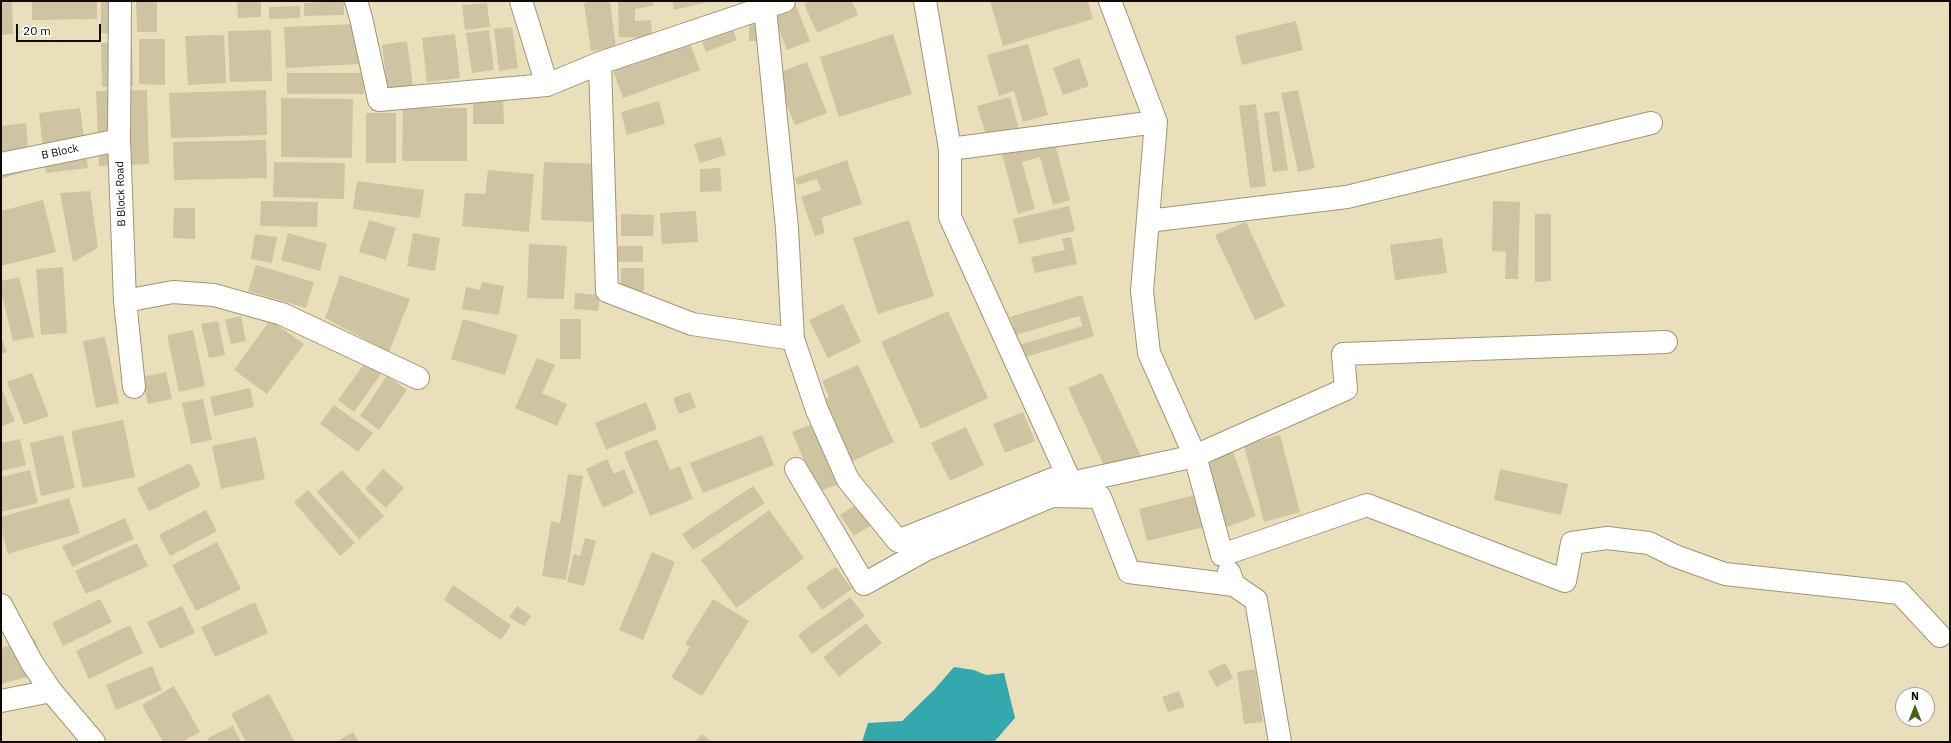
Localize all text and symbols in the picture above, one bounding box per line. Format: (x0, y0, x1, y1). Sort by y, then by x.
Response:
scale bar (18, 16, 103, 42)
text: 20 m (23, 23, 51, 38)
street label: B Block (40, 142, 80, 162)
street label: B Block Road (113, 161, 129, 227)
north arrow (1895, 687, 1935, 727)
text: N (1911, 689, 1919, 703)

